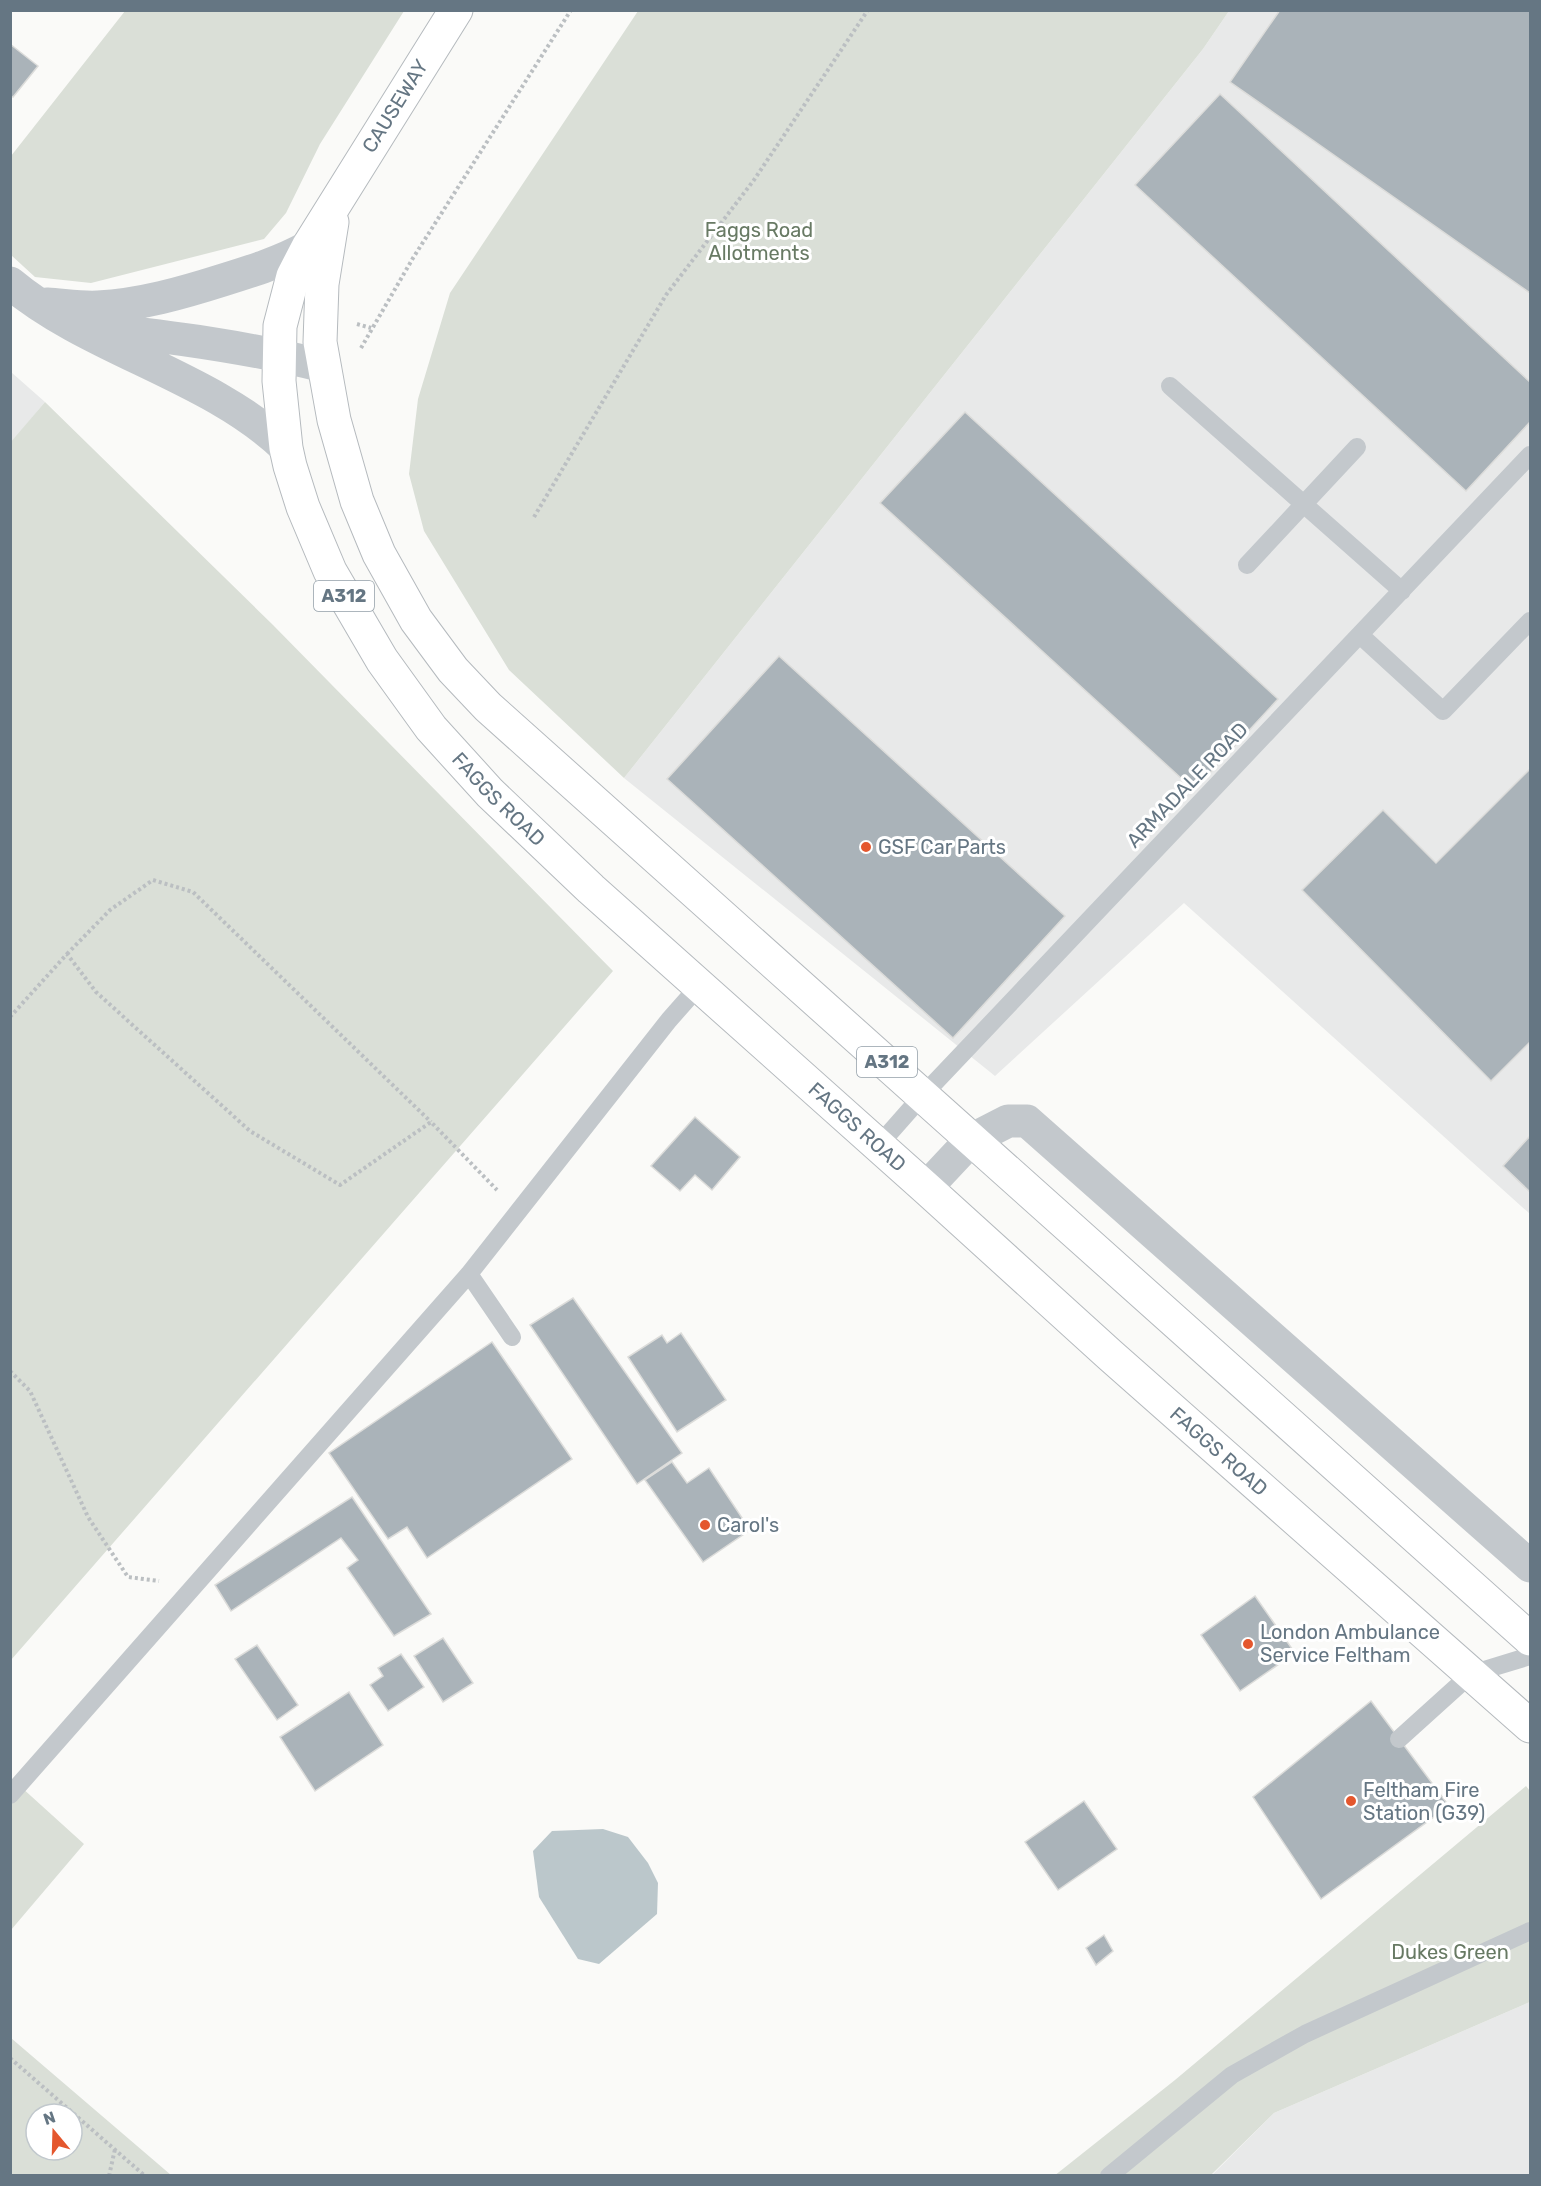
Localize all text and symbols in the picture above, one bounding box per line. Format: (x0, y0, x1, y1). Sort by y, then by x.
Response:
street label: CAUSEWAY (357, 55, 433, 157)
park label: Faggs Road Allotments (705, 218, 813, 265)
road number: A312 (314, 581, 374, 611)
street label: ARMADALE ROAD (1121, 717, 1253, 853)
street label: FAGGS ROAD (447, 747, 550, 851)
place label: GSF Car Parts (878, 835, 1006, 859)
marker: GSF Car Parts (859, 840, 873, 854)
road number: A312 (857, 1047, 917, 1077)
street label: FAGGS ROAD (804, 1077, 911, 1176)
street label: FAGGS ROAD (1165, 1402, 1273, 1501)
place label: Carol's (717, 1513, 779, 1537)
marker: Carol's (698, 1518, 712, 1532)
place label: London Ambulance Service Feltham (1260, 1620, 1440, 1667)
marker: London Ambulance Service Feltham (1241, 1637, 1255, 1651)
place label: Feltham Fire Station (G39) (1363, 1778, 1485, 1825)
marker: Feltham Fire Station (G39) (1344, 1794, 1358, 1808)
park label: Dukes Green (1391, 1940, 1509, 1964)
north arrow (24, 2102, 84, 2162)
text: N (41, 2107, 58, 2129)

